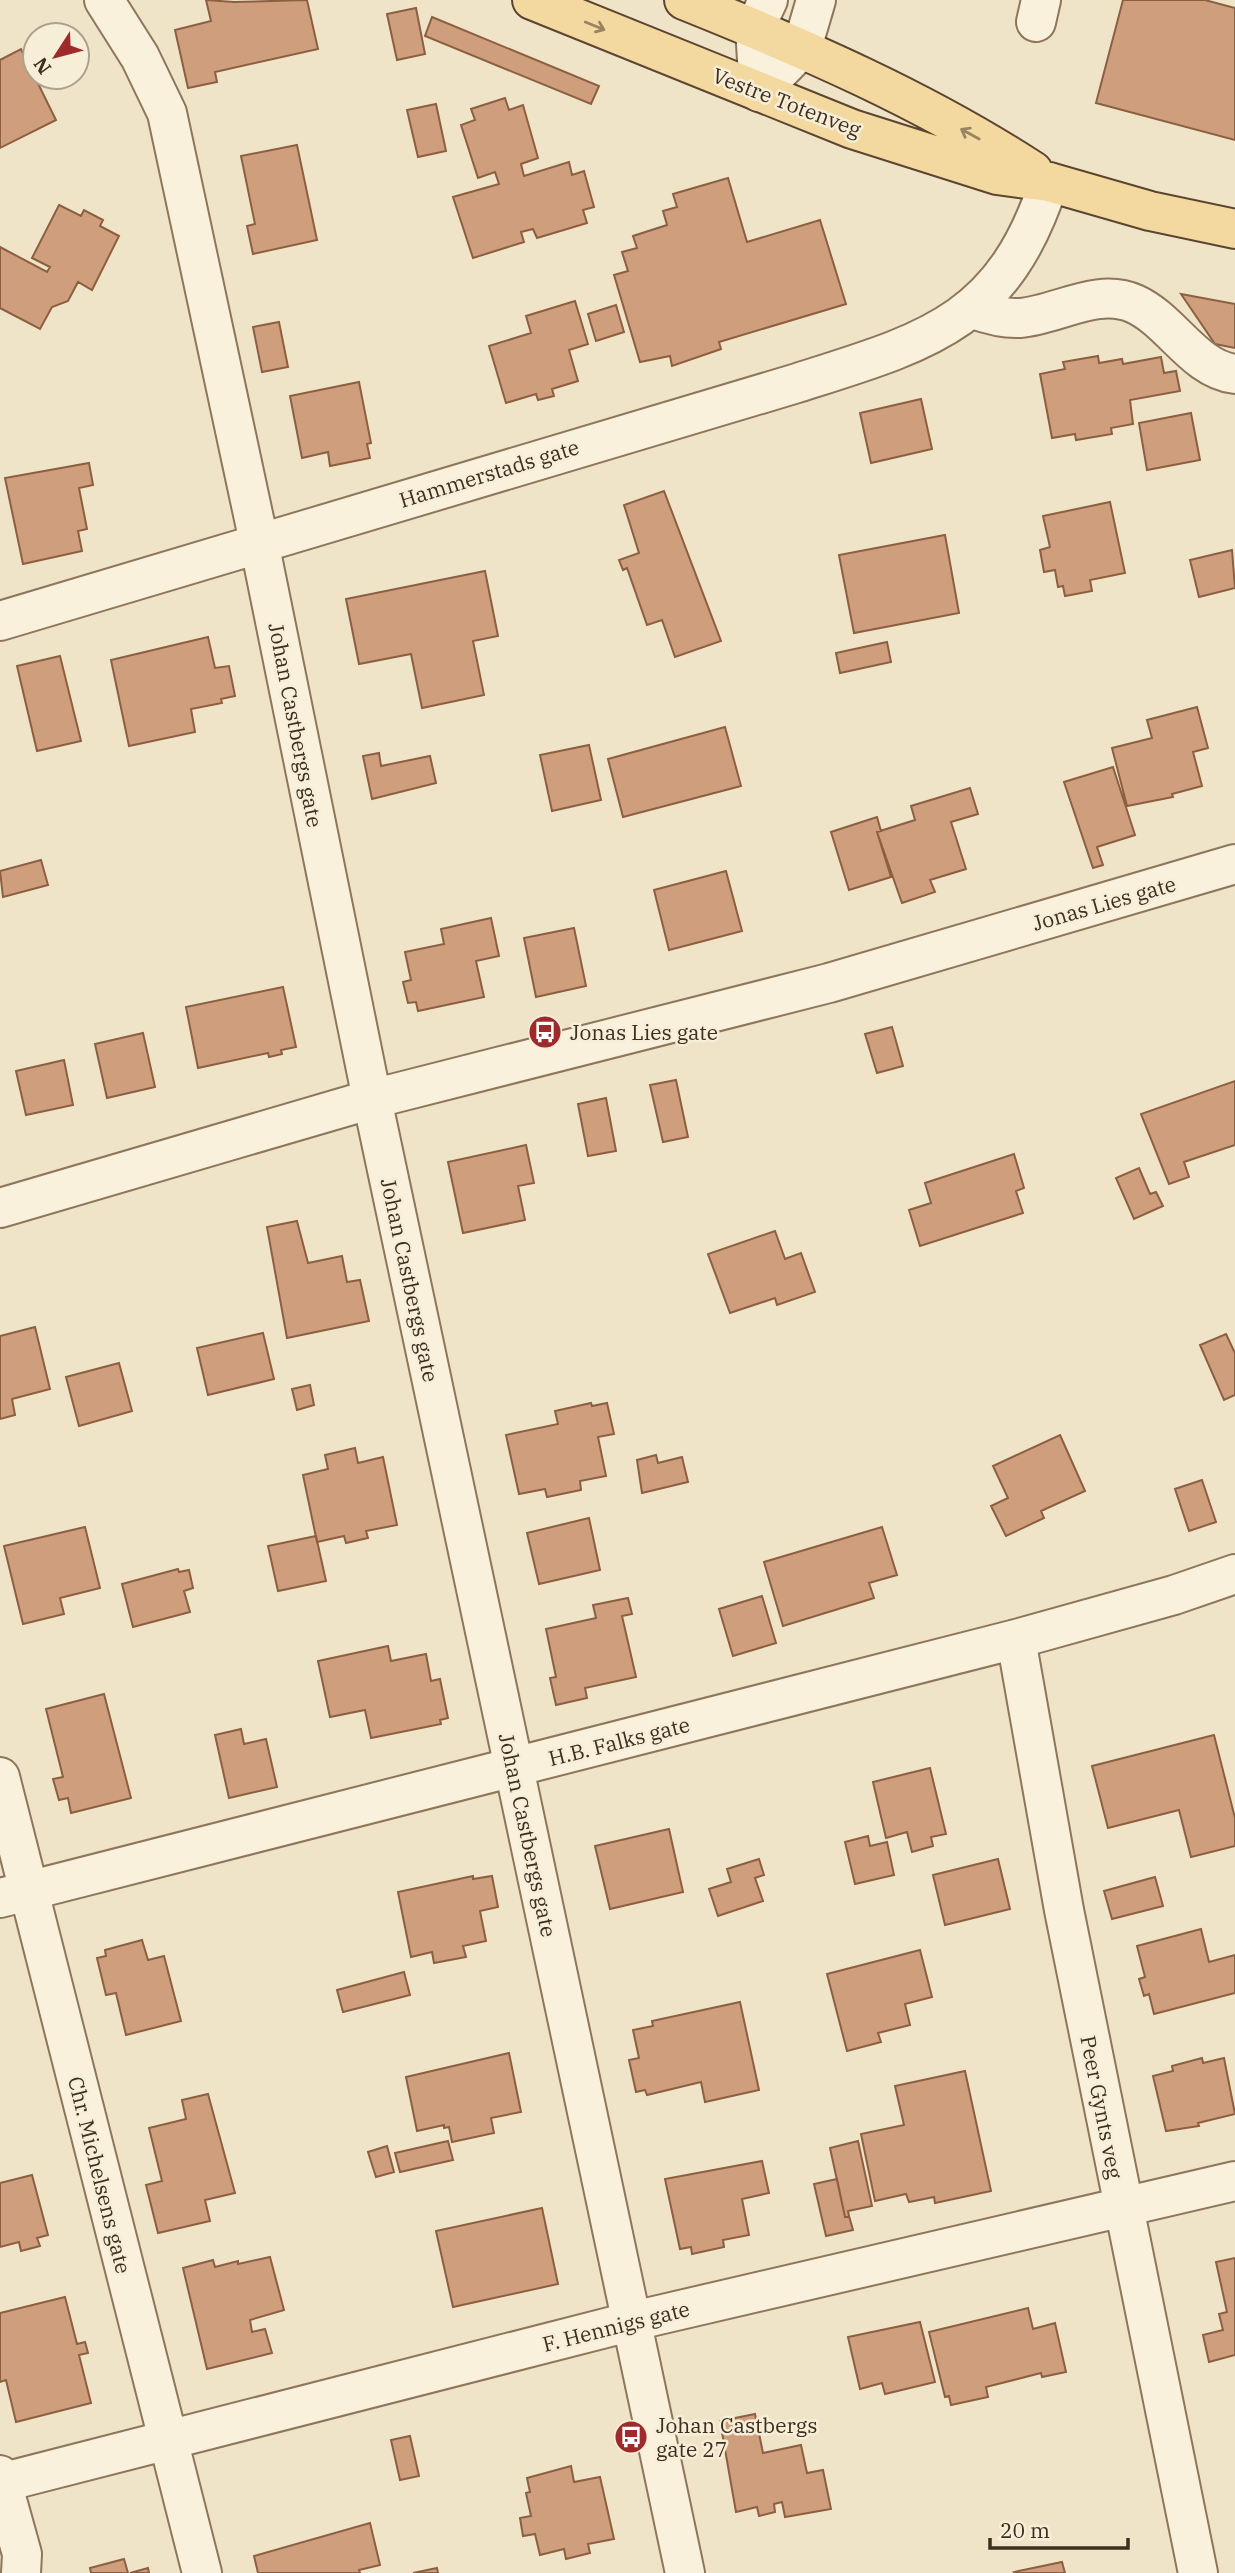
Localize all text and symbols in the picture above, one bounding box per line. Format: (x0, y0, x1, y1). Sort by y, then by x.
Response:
one-way arrow (583, 20, 605, 33)
north arrow (21, 21, 91, 91)
text: N (28, 53, 56, 79)
street label: Vestre Totenveg (709, 61, 866, 143)
one-way arrow (961, 127, 981, 141)
street label: Hammerstads gate (396, 432, 582, 514)
street label: Johan Castbergs gate (262, 620, 330, 830)
street label: Jonas Lies gate (1029, 869, 1179, 937)
bus stop icon: Jonas Lies gate (526, 1013, 564, 1051)
place label: Jonas Lies gate (570, 1018, 718, 1046)
street label: Johan Castbergs gate (375, 1176, 445, 1384)
street label: H.B. Falks gate (545, 1710, 693, 1772)
street label: Johan Castbergs gate (493, 1731, 563, 1939)
street label: Peer Gynts veg (1074, 2033, 1130, 2182)
street label: Chr. Michelsens gate (62, 2074, 138, 2276)
street label: F. Hennigs gate (540, 2294, 692, 2358)
place label: Johan Castbergs gate 27 (656, 2411, 818, 2463)
bus stop icon: Johan Castbergs gate 27 (612, 2418, 650, 2456)
scale bar (990, 2506, 1128, 2550)
text: 20 m (1000, 2516, 1050, 2544)

